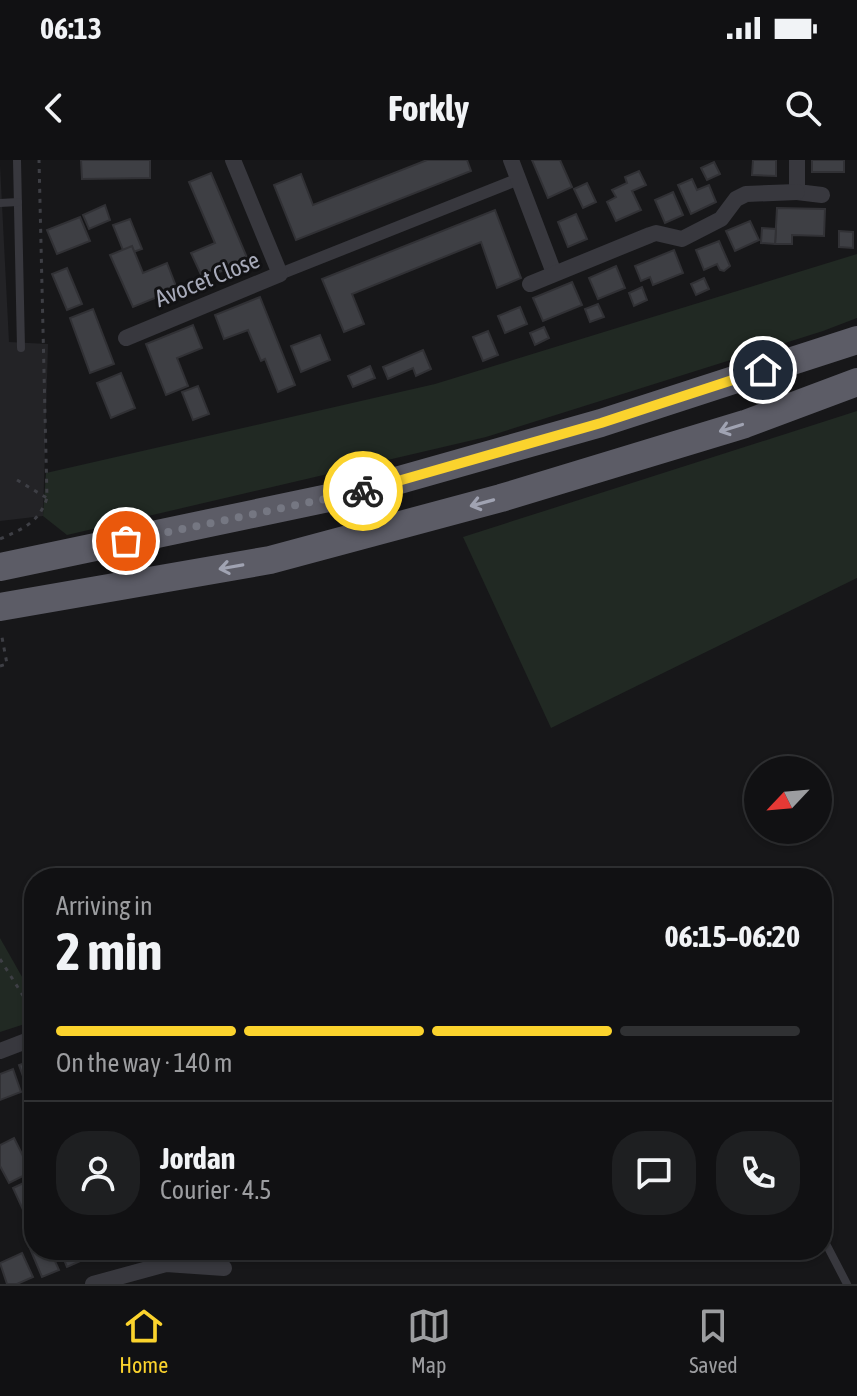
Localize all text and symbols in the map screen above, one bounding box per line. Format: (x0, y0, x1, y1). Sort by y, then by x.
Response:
text: 06:13 (40, 11, 102, 45)
icon: back (32, 86, 76, 130)
icon: search (781, 86, 825, 130)
text: Forkly (388, 87, 469, 129)
street label: Avocet Close (151, 246, 263, 312)
pin (729, 336, 797, 404)
icon: home (741, 348, 785, 392)
one-way arrow (719, 421, 745, 436)
courier (323, 451, 403, 531)
icon: bike (341, 469, 385, 513)
one-way arrow (470, 496, 496, 511)
pin (92, 507, 160, 575)
icon: bag (104, 519, 148, 563)
one-way arrow (218, 561, 244, 576)
north arrow (744, 756, 832, 844)
map controls (744, 756, 832, 844)
text: Arriving in (56, 891, 153, 921)
text: 06:15–06:20 (665, 919, 800, 953)
text: 2 min (56, 921, 162, 981)
text: On the way · 140 m (56, 1048, 233, 1078)
button: person (56, 1131, 140, 1215)
button: chat (612, 1131, 696, 1215)
button: phone (716, 1131, 800, 1215)
text: Jordan (160, 1141, 235, 1175)
text: Courier · 4.5 (160, 1175, 271, 1205)
tab: Home (119, 1304, 168, 1378)
tab: Map (407, 1304, 451, 1378)
tab: Saved (689, 1304, 738, 1378)

